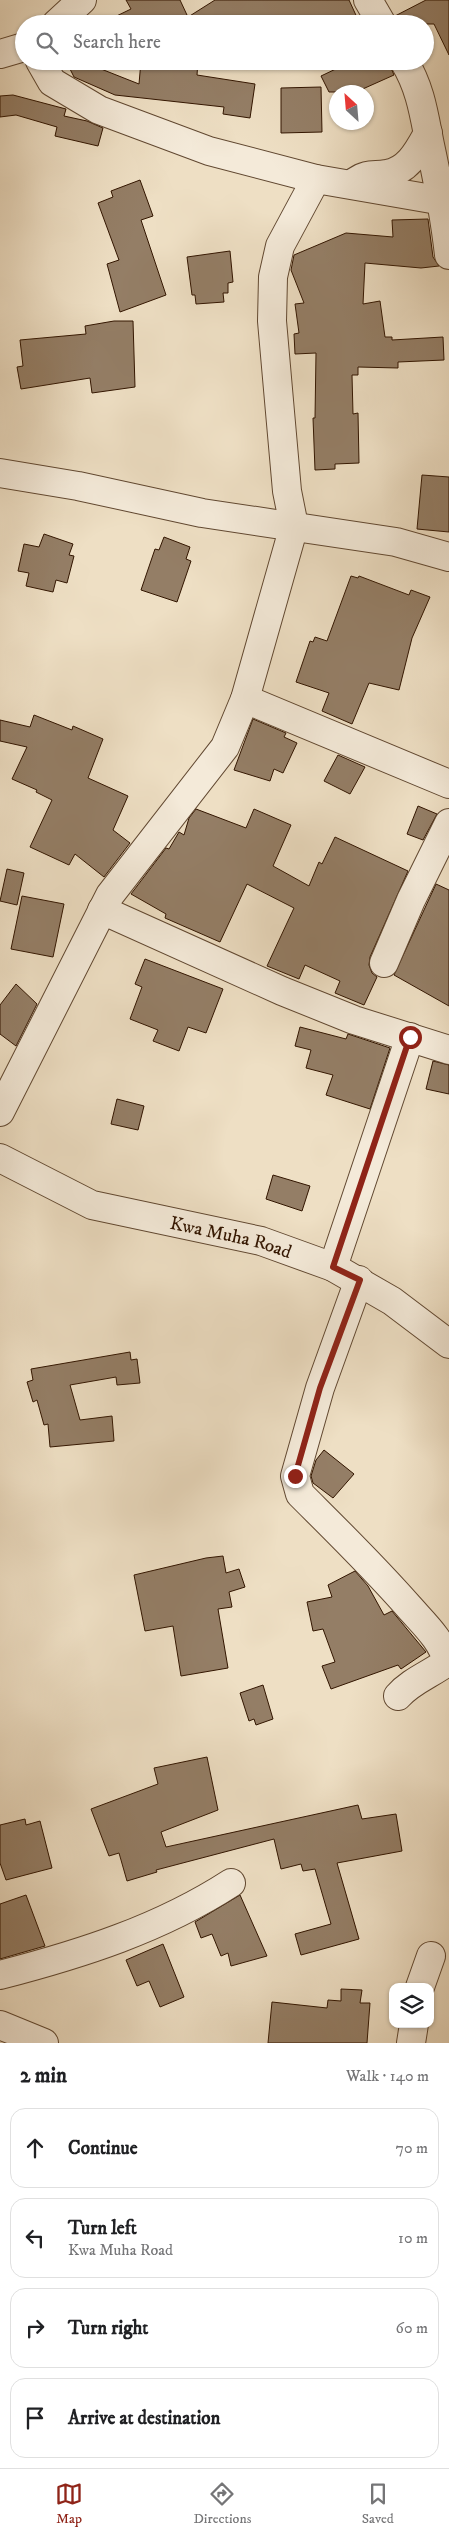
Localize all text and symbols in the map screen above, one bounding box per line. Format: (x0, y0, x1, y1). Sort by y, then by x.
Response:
search box (15, 15, 434, 70)
icon: search (33, 29, 61, 57)
text: Search here (73, 31, 161, 54)
north arrow (329, 85, 374, 130)
route start (399, 1026, 422, 1049)
street label: Kwa Muha Road (168, 1212, 295, 1264)
route end (284, 1465, 307, 1488)
map controls (389, 1983, 434, 2028)
button: layers (389, 1983, 434, 2028)
text: 2 min (20, 2063, 67, 2089)
text: Walk · 140 m (346, 2066, 429, 2086)
icon: ahead (21, 2134, 49, 2162)
text: Continue (68, 2137, 138, 2160)
text: 70 m (396, 2138, 428, 2158)
text: Turn left (68, 2217, 137, 2240)
icon: left (21, 2224, 49, 2252)
text: 10 m (398, 2228, 428, 2248)
text: Kwa Muha Road (68, 2240, 173, 2260)
icon: right (21, 2314, 49, 2342)
text: Turn right (68, 2317, 148, 2340)
text: 60 m (396, 2318, 428, 2338)
icon: arrive (21, 2404, 49, 2432)
text: Arrive at destination (68, 2407, 220, 2430)
tab: Map (55, 2480, 83, 2528)
tab: Directions (193, 2480, 251, 2528)
tab: Saved (362, 2480, 394, 2528)

